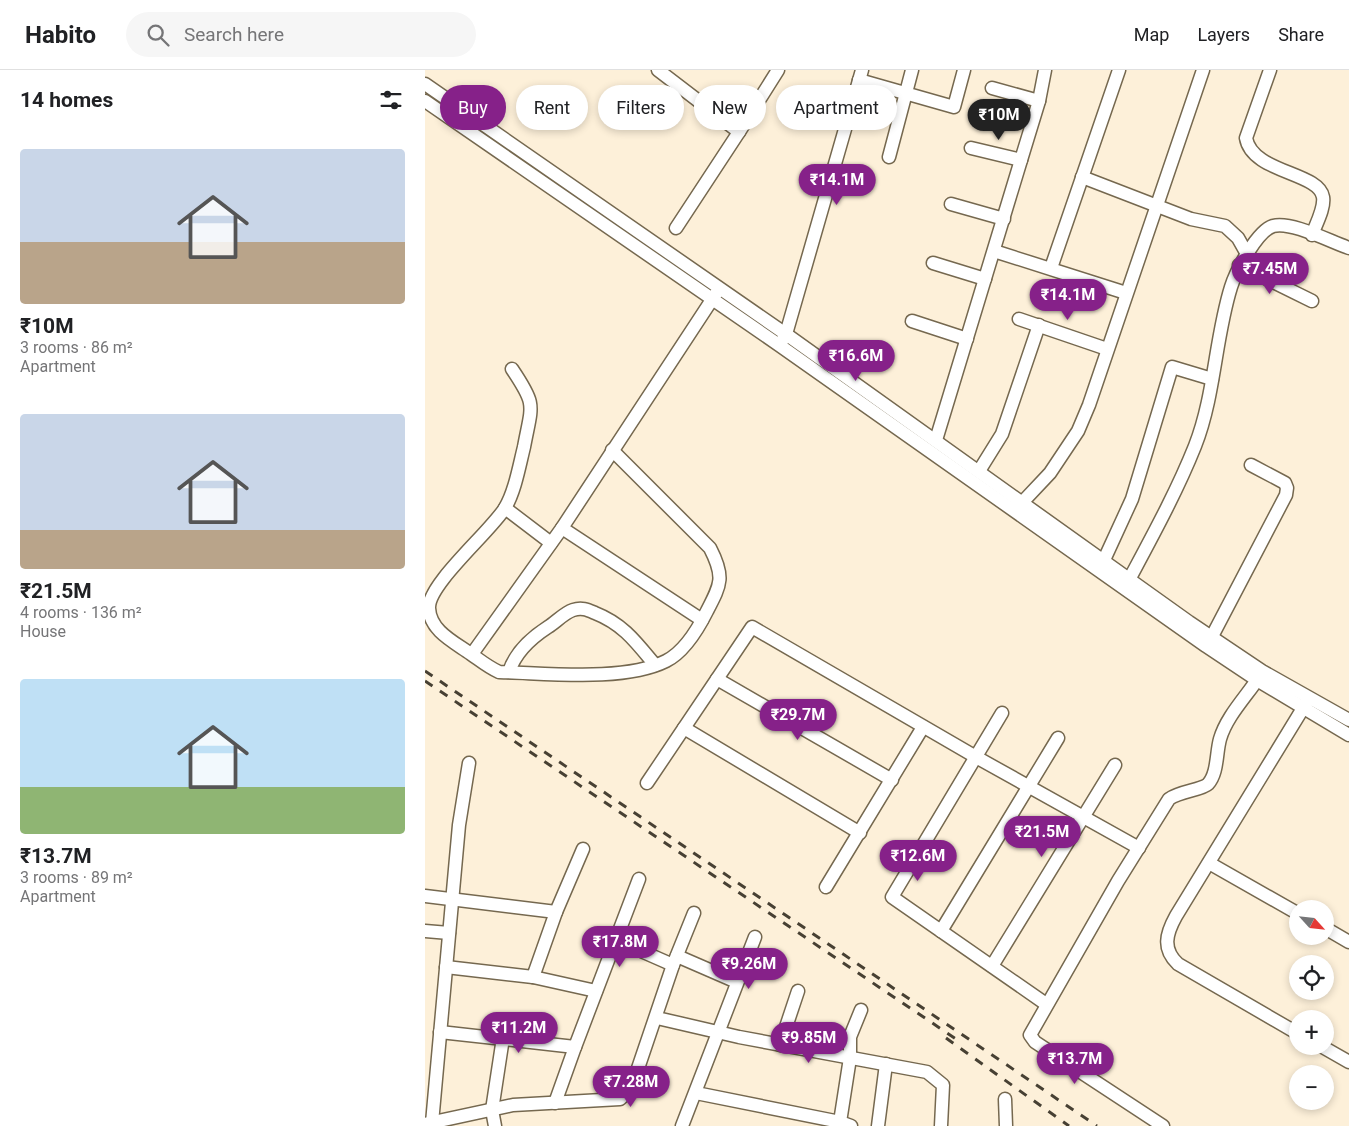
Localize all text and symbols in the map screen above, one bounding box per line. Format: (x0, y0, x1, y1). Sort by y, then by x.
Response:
search box (126, 12, 476, 57)
text: Habito (25, 21, 96, 49)
icon: search (144, 21, 172, 49)
text: Search here (184, 23, 284, 46)
text: Map (1134, 24, 1169, 45)
text: Layers (1197, 24, 1250, 45)
text: Share (1278, 24, 1324, 45)
chip: Buy (440, 85, 506, 130)
chip: Rent (516, 85, 588, 130)
chip: Filters (598, 85, 684, 130)
chip: New (694, 85, 766, 130)
chip: Apartment (776, 85, 897, 130)
icon: filters (377, 86, 405, 114)
text: 14 homes (20, 88, 113, 112)
pin: ₹10M (969, 98, 1029, 141)
text: ₹10M (979, 105, 1019, 124)
pin: ₹14.1M (796, 164, 878, 206)
text: ₹14.1M (810, 170, 864, 189)
icon: home (168, 182, 258, 272)
pin: ₹7.45M (1229, 252, 1311, 295)
text: ₹7.45M (1243, 259, 1297, 278)
pin: ₹14.1M (1027, 278, 1109, 321)
text: ₹14.1M (1041, 285, 1095, 304)
text: ₹10M (20, 314, 74, 338)
text: 3 rooms · 86 m² (20, 338, 133, 357)
pin: ₹16.6M (815, 340, 897, 382)
text: ₹16.6M (829, 346, 883, 365)
text: Apartment (20, 357, 96, 376)
icon: home (168, 447, 258, 537)
text: ₹21.5M (20, 579, 92, 603)
text: 4 rooms · 136 m² (20, 603, 142, 622)
text: House (20, 622, 66, 641)
pin: ₹29.7M (757, 698, 839, 741)
text: ₹29.7M (771, 705, 825, 724)
icon: home (168, 712, 258, 802)
pin: ₹21.5M (1001, 816, 1083, 858)
text: ₹21.5M (1015, 822, 1069, 841)
pin: ₹12.6M (877, 840, 959, 882)
text: ₹13.7M (20, 844, 92, 868)
text: ₹12.6M (891, 846, 945, 865)
text: 3 rooms · 89 m² (20, 868, 133, 887)
text: Apartment (20, 887, 96, 906)
north arrow (1289, 900, 1334, 945)
map controls (1289, 900, 1334, 1110)
pin: ₹17.8M (579, 926, 661, 968)
text: ₹17.8M (593, 932, 647, 951)
pin: ₹9.26M (708, 948, 790, 990)
text: ₹9.26M (722, 954, 776, 973)
button: locate (1289, 955, 1334, 1000)
button: + (1289, 1010, 1334, 1055)
pin: ₹11.2M (478, 1012, 560, 1054)
text: ₹11.2M (492, 1018, 546, 1037)
pin: ₹9.85M (768, 1022, 850, 1064)
text: ₹9.85M (782, 1028, 836, 1047)
pin: ₹13.7M (1034, 1042, 1116, 1085)
text: ₹13.7M (1048, 1049, 1102, 1068)
button: − (1289, 1065, 1334, 1110)
pin: ₹7.28M (590, 1066, 672, 1108)
text: ₹7.28M (604, 1072, 658, 1091)

